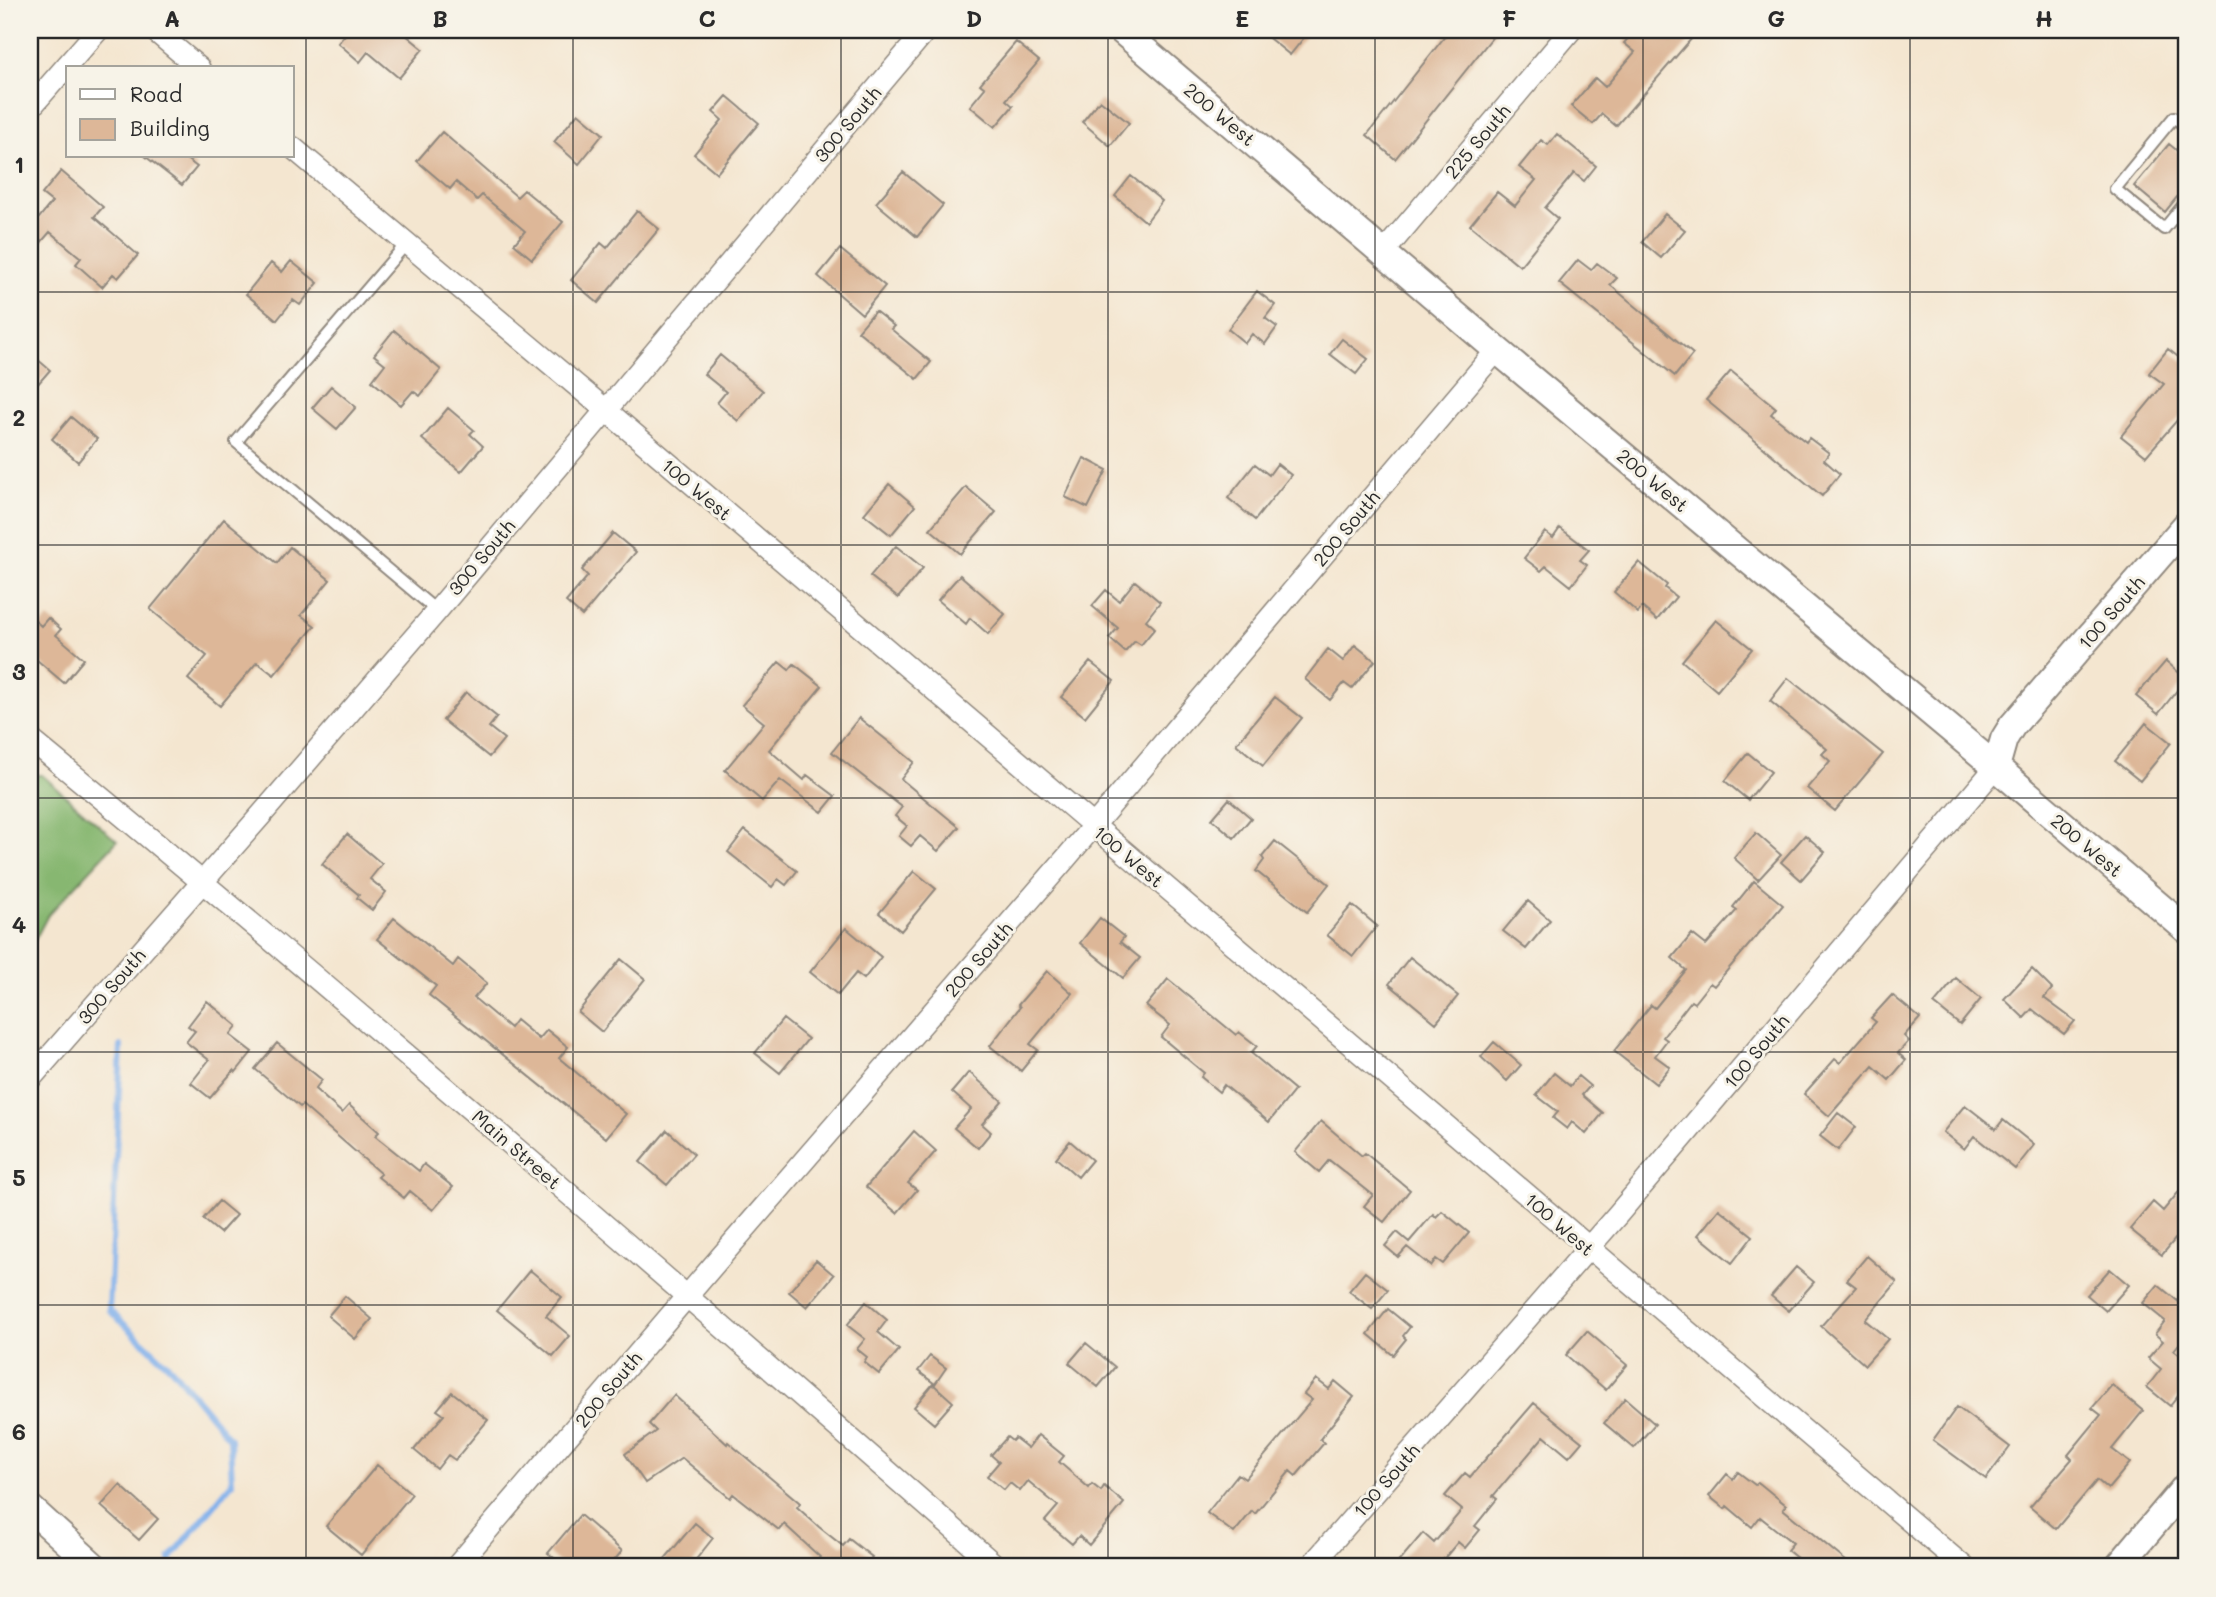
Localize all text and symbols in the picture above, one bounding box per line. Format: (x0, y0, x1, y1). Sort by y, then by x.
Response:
text: A (164, 3, 180, 33)
text: B (432, 3, 448, 33)
text: C (698, 3, 716, 33)
text: D (966, 3, 982, 33)
text: E (1235, 3, 1249, 33)
text: F (1502, 3, 1516, 33)
text: G (1767, 3, 1785, 33)
text: H (2035, 3, 2053, 33)
legend (66, 66, 294, 158)
street label: 200 West (1179, 77, 1261, 151)
text: Road (130, 80, 182, 107)
street label: 300 South (808, 81, 886, 167)
street label: 225 South (1439, 99, 1515, 183)
text: Building (130, 114, 210, 141)
text: 1 (14, 149, 24, 179)
text: 2 (13, 402, 25, 432)
street label: 200 West (1612, 443, 1694, 517)
street label: 100 West (657, 452, 737, 526)
street label: 200 South (1307, 485, 1385, 571)
street label: 300 South (442, 514, 520, 600)
street label: 100 South (2072, 570, 2150, 654)
text: 3 (12, 656, 26, 686)
street label: 200 West (2046, 808, 2128, 882)
street label: 100 West (1089, 819, 1169, 893)
text: 4 (12, 909, 26, 939)
street label: 200 South (939, 916, 1017, 1002)
street label: 300 South (71, 943, 151, 1029)
street label: 100 South (1718, 1009, 1794, 1093)
street label: Main Street (467, 1104, 567, 1194)
text: 5 (12, 1162, 26, 1192)
street label: 100 West (1520, 1187, 1600, 1261)
street label: 200 South (569, 1346, 647, 1432)
text: 6 (12, 1416, 26, 1446)
street label: 100 South (1347, 1438, 1425, 1522)

